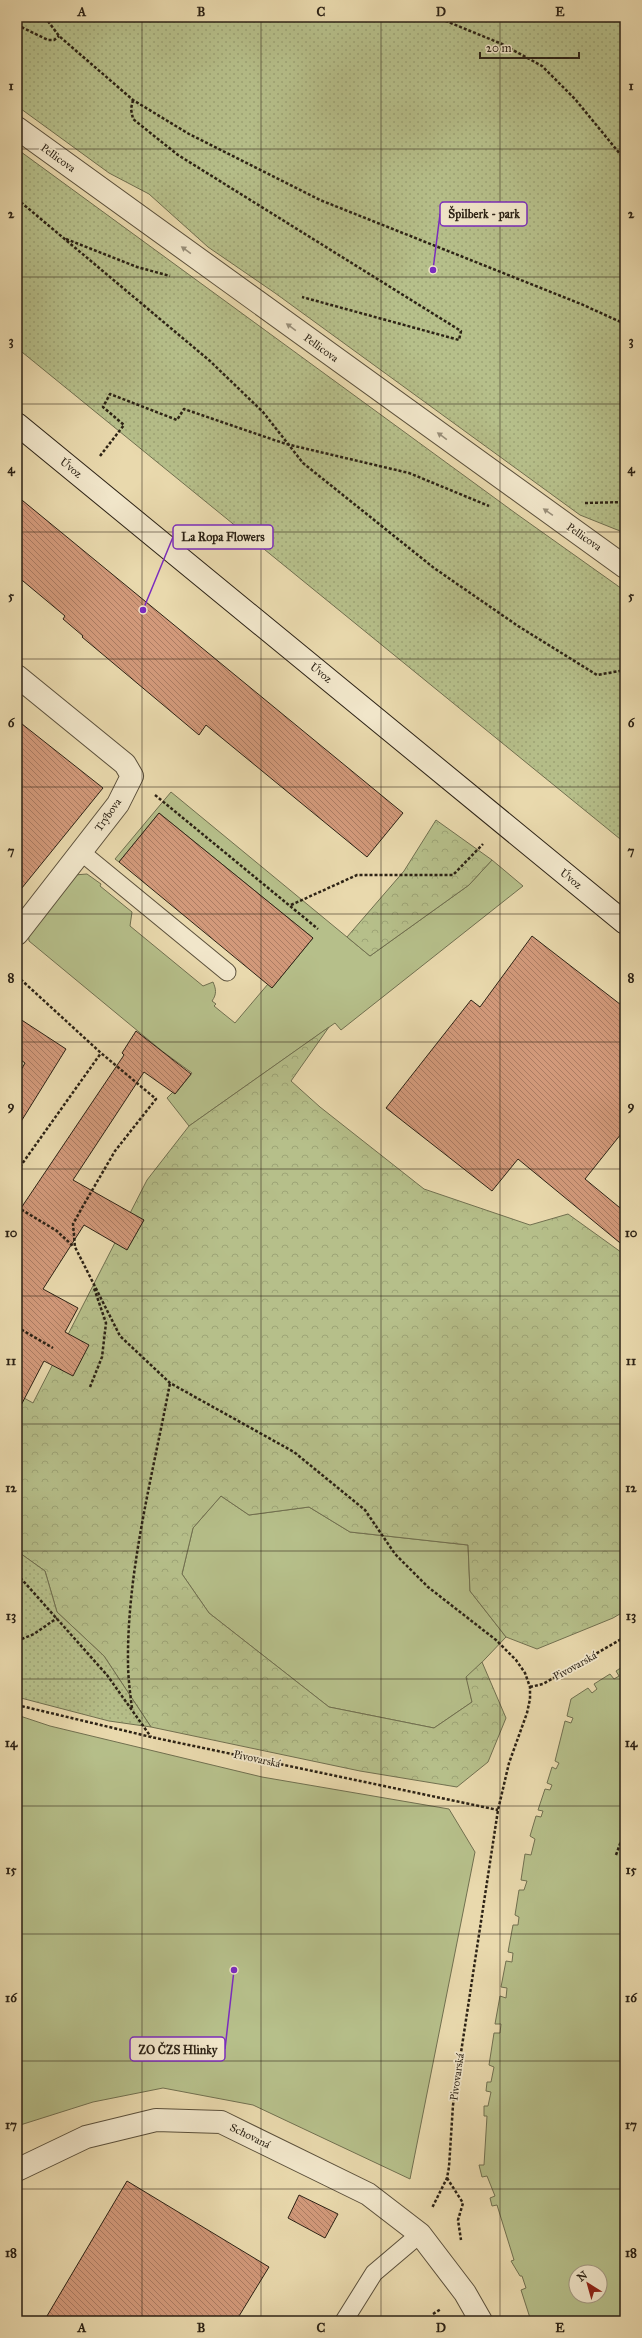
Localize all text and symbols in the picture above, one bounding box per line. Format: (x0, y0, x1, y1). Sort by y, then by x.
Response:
text: A (77, 4, 87, 20)
text: B (197, 4, 206, 20)
text: C (317, 4, 326, 20)
text: D (436, 4, 446, 20)
text: E (555, 4, 565, 20)
scale bar (480, 34, 579, 60)
text: 20 m (486, 41, 512, 55)
text: 1 (8, 78, 14, 94)
text: 1 (628, 78, 634, 94)
street label: Pellicova (38, 141, 78, 175)
callout: Špilberk - park (440, 202, 527, 226)
text: Špilberk - park (448, 205, 520, 222)
text: 2 (8, 206, 15, 222)
text: 2 (628, 206, 635, 222)
one-way arrow (181, 247, 191, 255)
one-way arrow (286, 322, 297, 331)
street label: Pellicova (301, 331, 341, 365)
text: 3 (8, 333, 14, 349)
text: 3 (628, 333, 634, 349)
one-way arrow (437, 432, 447, 440)
street label: Úvoz (57, 454, 85, 481)
text: 4 (7, 461, 15, 477)
text: 4 (627, 461, 635, 477)
one-way arrow (542, 508, 553, 516)
street label: Pellicova (564, 520, 604, 554)
callout: La Ropa Flowers (173, 525, 273, 549)
text: La Ropa Flowers (181, 530, 265, 545)
text: 5 (8, 588, 15, 604)
text: 5 (628, 588, 635, 604)
street label: Úvoz (307, 659, 335, 686)
text: 6 (8, 715, 16, 731)
text: 6 (628, 715, 636, 731)
street label: Trýbova (92, 796, 124, 834)
text: 7 (8, 843, 15, 859)
text: 7 (628, 843, 635, 859)
street label: Úvoz (557, 865, 585, 892)
text: 8 (8, 970, 15, 986)
text: 8 (628, 970, 635, 986)
text: 9 (8, 1098, 15, 1114)
text: 9 (628, 1098, 635, 1114)
text: 10 (5, 1225, 18, 1241)
text: 10 (625, 1225, 638, 1241)
text: 11 (6, 1353, 16, 1369)
text: 11 (626, 1353, 636, 1369)
text: 12 (5, 1480, 17, 1496)
text: 12 (625, 1480, 637, 1496)
text: 13 (6, 1608, 16, 1624)
text: 13 (626, 1608, 636, 1624)
street label: Pivovarská (551, 1649, 599, 1683)
text: 14 (5, 1735, 18, 1751)
text: 14 (625, 1735, 638, 1751)
street label: Pivovarská (232, 1748, 282, 1770)
text: 15 (5, 1862, 17, 1878)
text: 15 (625, 1862, 637, 1878)
text: 16 (5, 1990, 18, 2006)
text: 16 (625, 1990, 638, 2006)
callout: ZO ČZS Hlinky (130, 2037, 225, 2061)
text: ZO ČZS Hlinky (139, 2041, 219, 2058)
street label: Pivovarská (447, 2052, 467, 2102)
text: 17 (5, 2117, 17, 2133)
text: 17 (625, 2117, 637, 2133)
street label: Schovaná (228, 2121, 273, 2151)
text: 18 (5, 2245, 17, 2261)
text: 18 (625, 2245, 637, 2261)
north arrow (568, 2264, 608, 2304)
text: N (575, 2268, 590, 2284)
text: A (77, 2320, 87, 2336)
text: B (197, 2320, 206, 2336)
text: C (317, 2320, 326, 2336)
text: D (436, 2320, 446, 2336)
text: E (555, 2320, 565, 2336)

